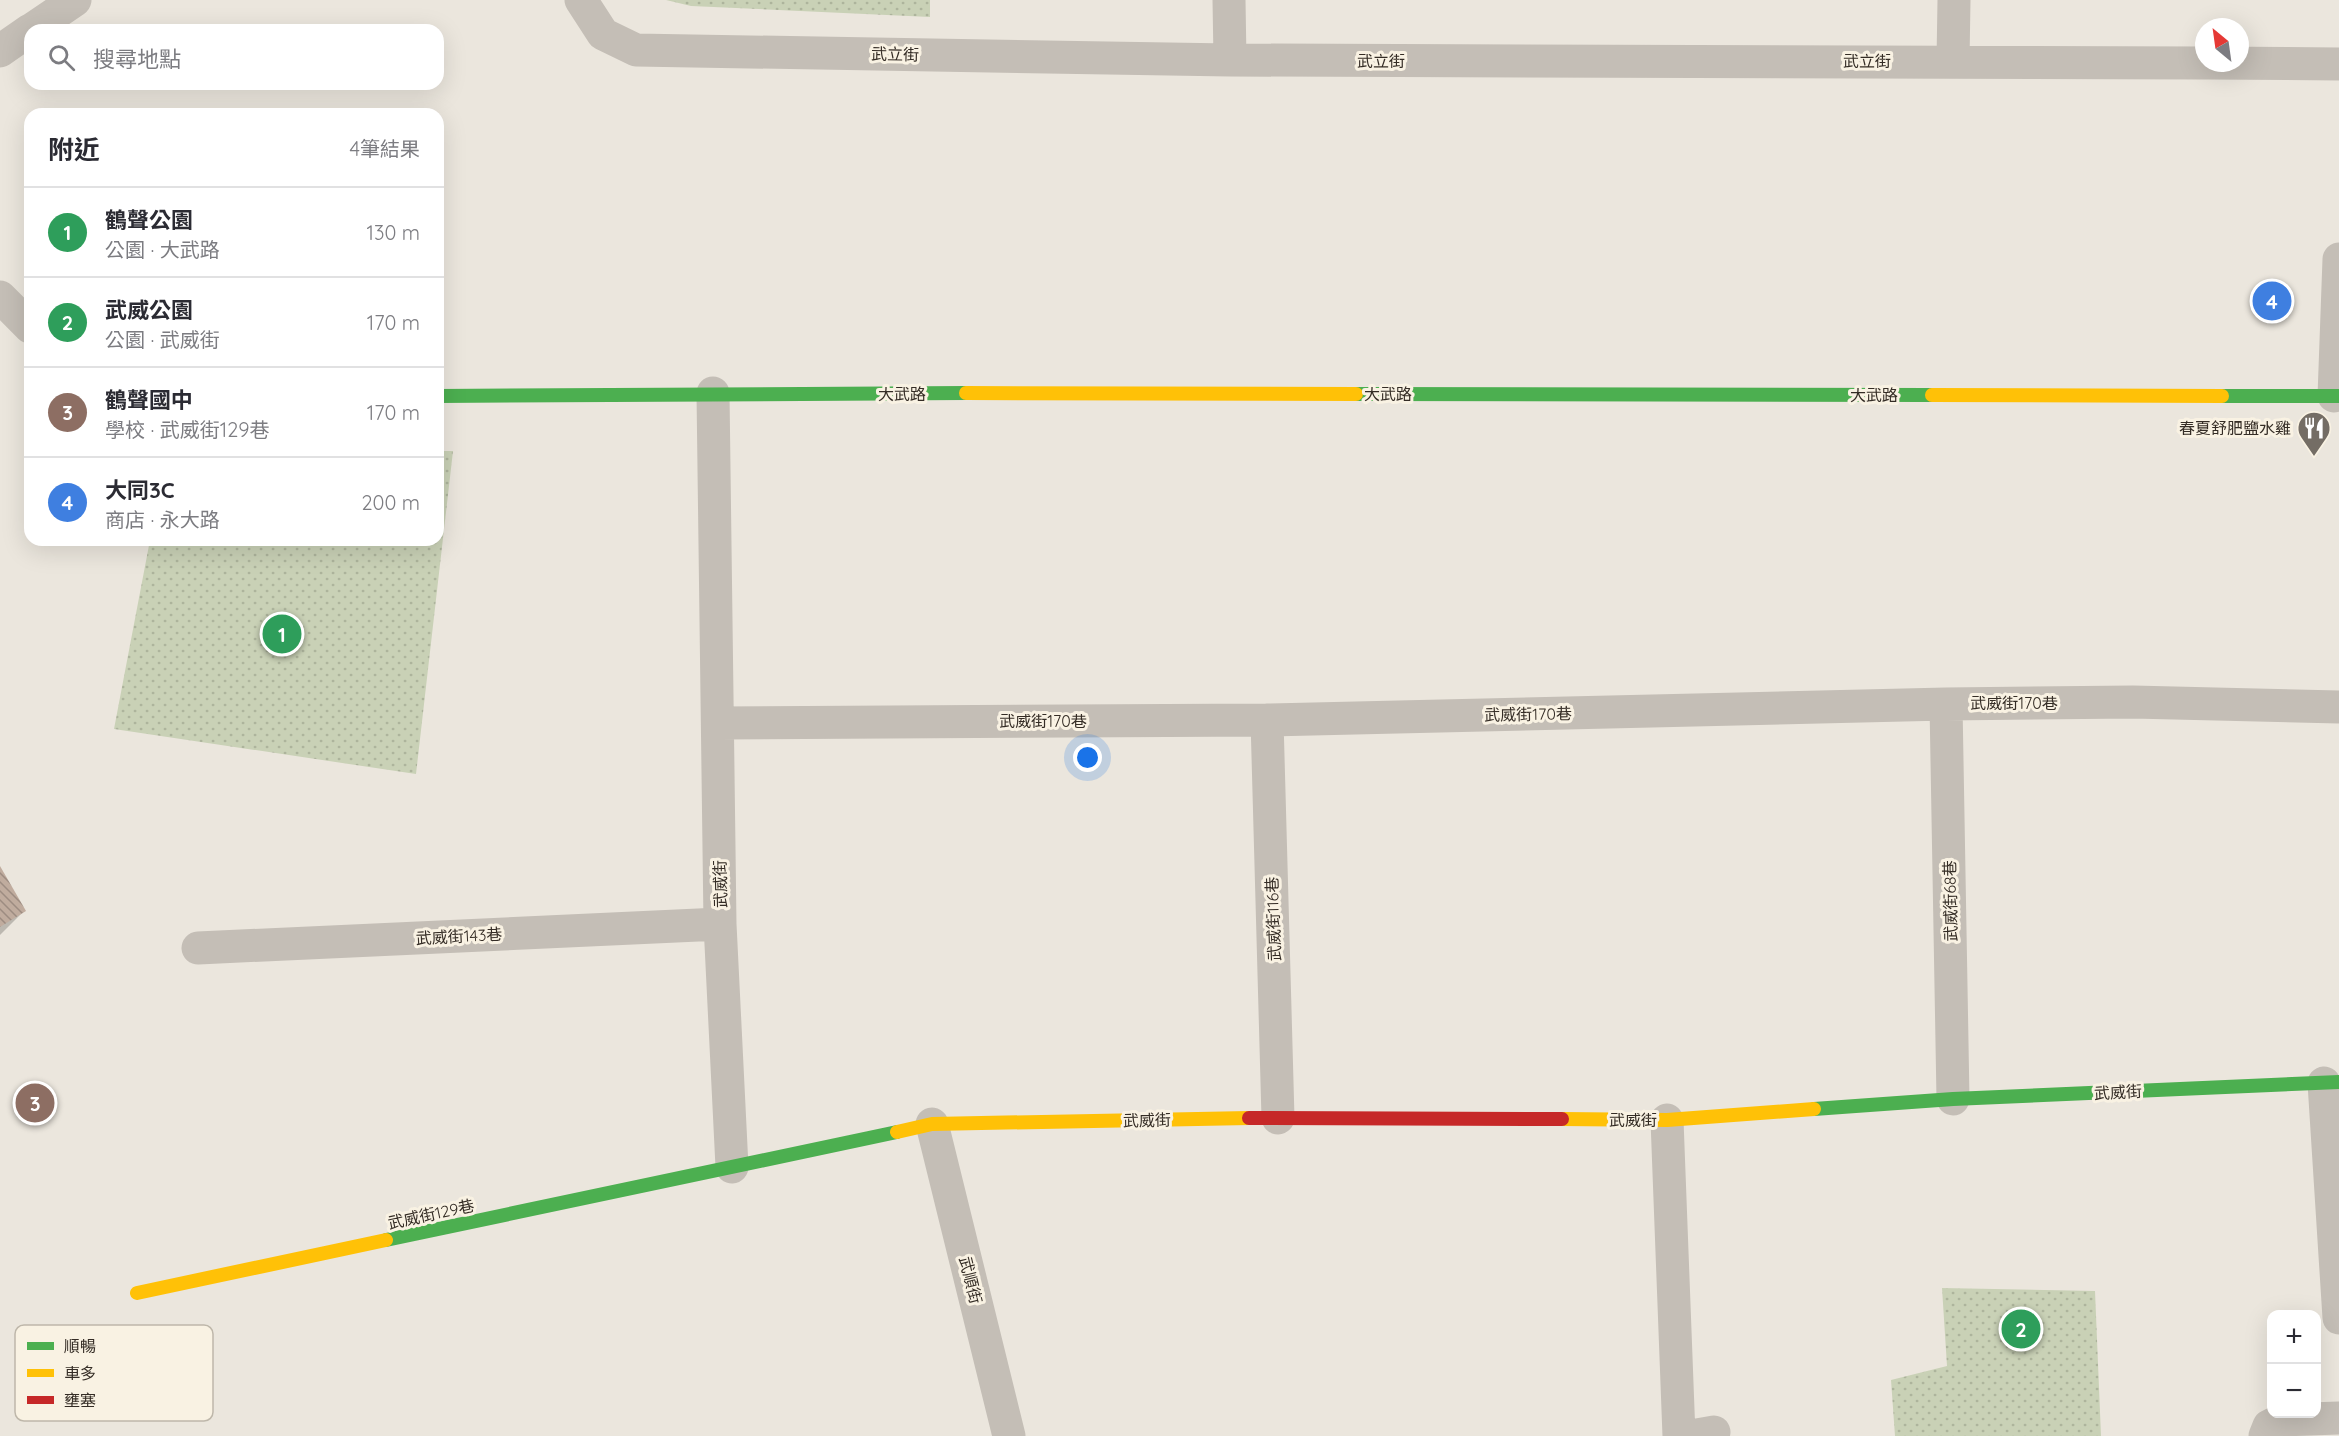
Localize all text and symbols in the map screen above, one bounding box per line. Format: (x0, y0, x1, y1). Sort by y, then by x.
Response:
north arrow (2195, 18, 2249, 72)
search box (24, 24, 444, 90)
icon: search (45, 41, 78, 74)
street label: 武立街 (871, 44, 919, 64)
text: 搜尋地點 (93, 45, 181, 73)
street label: 武立街 (1357, 51, 1405, 71)
street label: 武立街 (1843, 51, 1891, 71)
text: 附近 (48, 133, 100, 166)
text: 4筆結果 (349, 136, 420, 161)
text: 鶴聲公園 (105, 206, 193, 234)
text: 1 (64, 220, 71, 245)
text: 130 m (367, 220, 420, 245)
text: 公園 · 大武路 (105, 237, 220, 262)
pin: 4 (2252, 278, 2292, 324)
text: 武威公園 (105, 296, 193, 324)
text: 2 (62, 310, 73, 335)
text: 170 m (367, 310, 420, 335)
text: 公園 · 武威街 (105, 327, 220, 352)
street label: 大武路 (878, 384, 926, 404)
street label: 大武路 (1364, 384, 1412, 404)
street label: 大武路 (1850, 385, 1898, 405)
text: 鶴聲國中 (105, 386, 193, 414)
text: 3 (62, 400, 73, 425)
text: 170 m (367, 400, 420, 425)
restaurant icon: 春夏舒肥鹽水雞 (2296, 410, 2332, 457)
text: 學校 · 武威街129巷 (105, 417, 269, 442)
place label: 春夏舒肥鹽水雞 (2179, 418, 2291, 438)
text: 大同3C (105, 476, 175, 504)
text: 4 (62, 490, 73, 515)
text: 200 m (361, 490, 420, 515)
text: 商店 · 永大路 (105, 507, 220, 532)
pin: 1 (262, 612, 302, 656)
street label: 武威街170巷 (1970, 693, 2058, 713)
street label: 武威街170巷 (1484, 703, 1572, 725)
street label: 武威街170巷 (999, 711, 1087, 731)
your location (1073, 743, 1102, 772)
street label: 武威街 (710, 860, 730, 908)
street label: 武威街68巷 (1939, 860, 1961, 942)
street label: 武威街116巷 (1262, 876, 1284, 962)
street label: 武威街143巷 (415, 924, 503, 948)
pin: 3 (15, 1080, 54, 1126)
street label: 武威街 (2094, 1081, 2142, 1103)
street label: 武威街 (1123, 1110, 1171, 1130)
street label: 武威街 (1609, 1110, 1657, 1130)
street label: 武威街129巷 (386, 1195, 476, 1233)
street label: 武順街 (955, 1254, 987, 1306)
pin: 2 (2002, 1306, 2040, 1352)
map controls (2267, 1310, 2321, 1418)
button: + (2267, 1310, 2321, 1364)
legend (15, 1325, 213, 1421)
text: 順暢 (64, 1336, 96, 1356)
text: 車多 (64, 1363, 96, 1383)
button: − (2267, 1364, 2321, 1418)
text: 壅塞 (64, 1390, 96, 1410)

